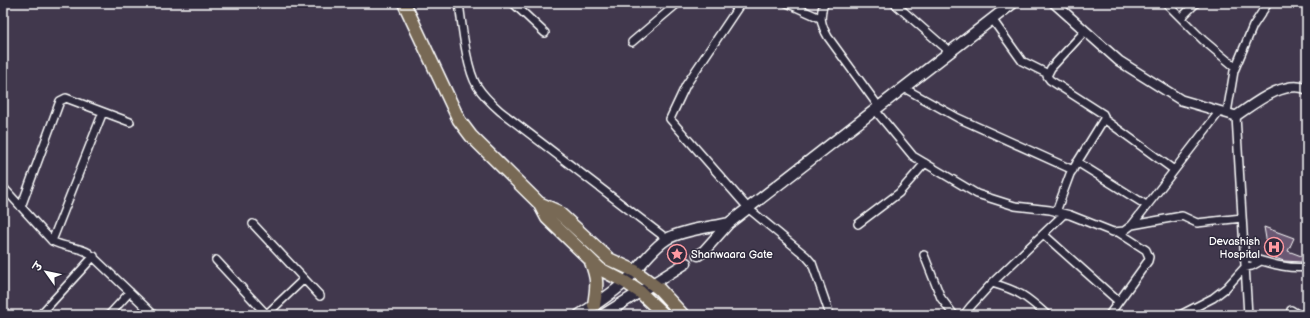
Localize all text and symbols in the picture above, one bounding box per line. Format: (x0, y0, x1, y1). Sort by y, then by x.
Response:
place label: Devashish Hospital (1209, 235, 1260, 261)
hospital icon: Devashish Hospital (1263, 236, 1285, 258)
place icon: Shanwaara Gate (666, 243, 688, 265)
place label: Shanwaara Gate (691, 248, 773, 261)
north arrow (26, 252, 66, 292)
text: उ (30, 259, 46, 274)

